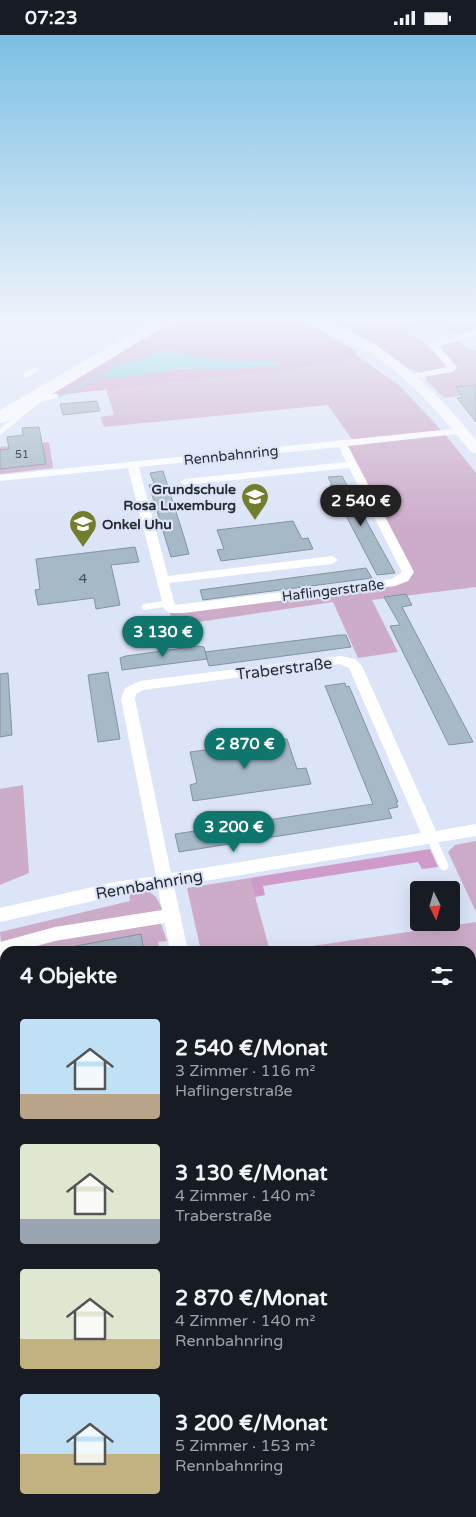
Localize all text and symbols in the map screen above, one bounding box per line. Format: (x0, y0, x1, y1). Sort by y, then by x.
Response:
text: 07:23 (25, 7, 78, 29)
street label: Rennbahnring (183, 442, 279, 469)
house number: 51 (15, 448, 29, 461)
place label: Grundschule Rosa Luxemburg (123, 481, 236, 514)
school or university icon: Grundschule Rosa Luxemburg (240, 482, 270, 521)
pin: 2 540 € (315, 485, 407, 527)
text: 2 540 € (331, 491, 391, 511)
school or university icon: Onkel Uhu (68, 509, 98, 548)
place label: Onkel Uhu (102, 516, 172, 533)
house number: 4 (79, 570, 88, 587)
street label: Haflingerstraße (281, 576, 385, 605)
pin: 3 130 € (117, 615, 209, 658)
text: 3 130 € (133, 622, 193, 642)
street label: Traberstraße (235, 653, 333, 685)
pin: 2 870 € (199, 727, 291, 770)
text: 2 870 € (215, 734, 275, 754)
pin: 3 200 € (188, 811, 280, 853)
text: 3 200 € (204, 817, 264, 837)
street label: Rennbahnring (94, 866, 204, 904)
north arrow (410, 881, 460, 931)
map controls (410, 881, 460, 931)
icon: filters (428, 962, 456, 990)
text: 4 Objekte (20, 964, 117, 989)
text: 2 540 €/Monat (175, 1036, 327, 1061)
icon: home (60, 1039, 120, 1099)
text: 3 Zimmer · 116 m² (175, 1061, 315, 1081)
text: Haflingerstraße (175, 1081, 293, 1101)
text: 3 130 €/Monat (175, 1161, 327, 1186)
icon: home (60, 1164, 120, 1224)
text: 4 Zimmer · 140 m² (175, 1186, 315, 1206)
text: Traberstraße (175, 1206, 272, 1226)
text: 2 870 €/Monat (175, 1286, 327, 1311)
icon: home (60, 1289, 120, 1349)
text: 4 Zimmer · 140 m² (175, 1311, 315, 1331)
text: Rennbahnring (175, 1331, 283, 1351)
text: 3 200 €/Monat (175, 1411, 327, 1436)
icon: home (60, 1414, 120, 1474)
text: 5 Zimmer · 153 m² (175, 1436, 315, 1456)
text: Rennbahnring (175, 1456, 283, 1476)

